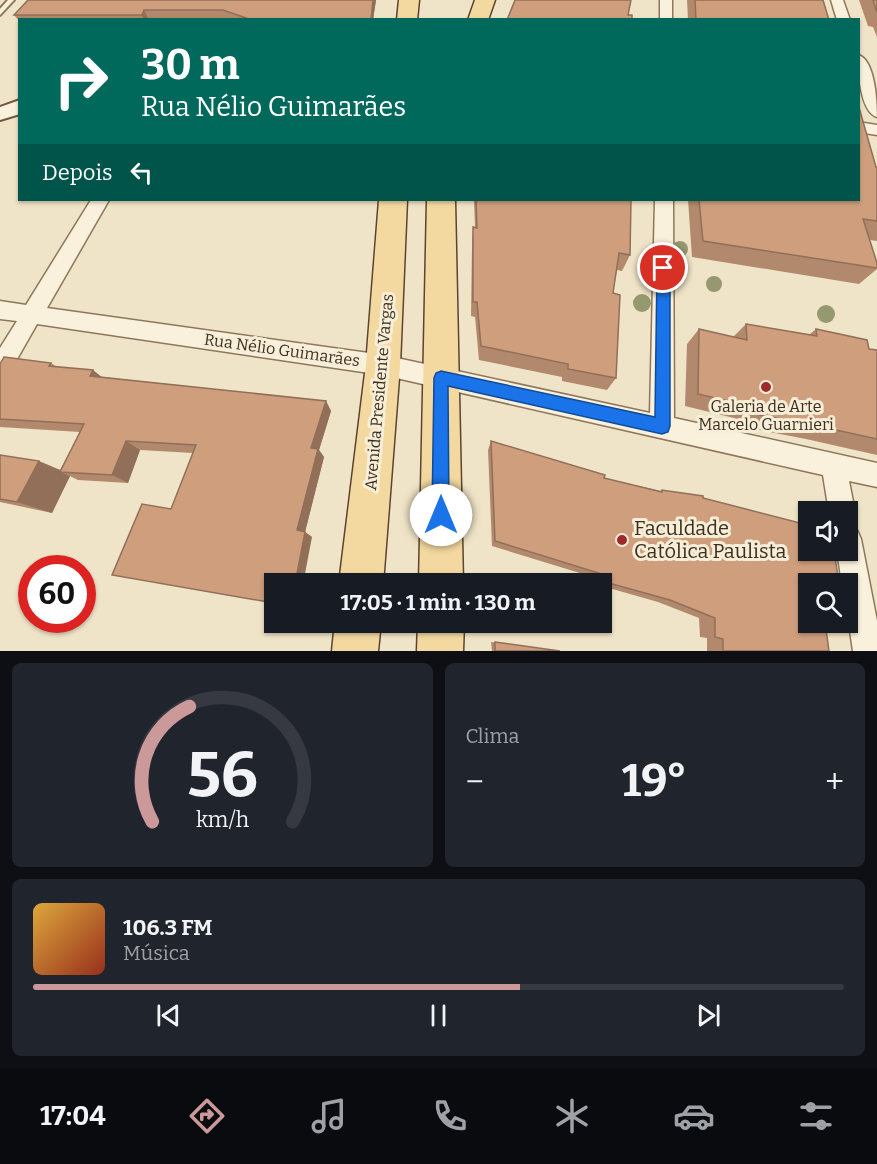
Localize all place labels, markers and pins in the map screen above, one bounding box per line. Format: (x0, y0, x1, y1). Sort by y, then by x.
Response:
pin (637, 242, 688, 293)
marker: Galeria de Arte Marcelo Guarnieri (759, 380, 773, 394)
place label: Galeria de Arte Marcelo Guarnieri (698, 397, 834, 434)
place label: Faculdade Católica Paulista (634, 516, 787, 563)
marker: Faculdade Católica Paulista (615, 533, 629, 547)

